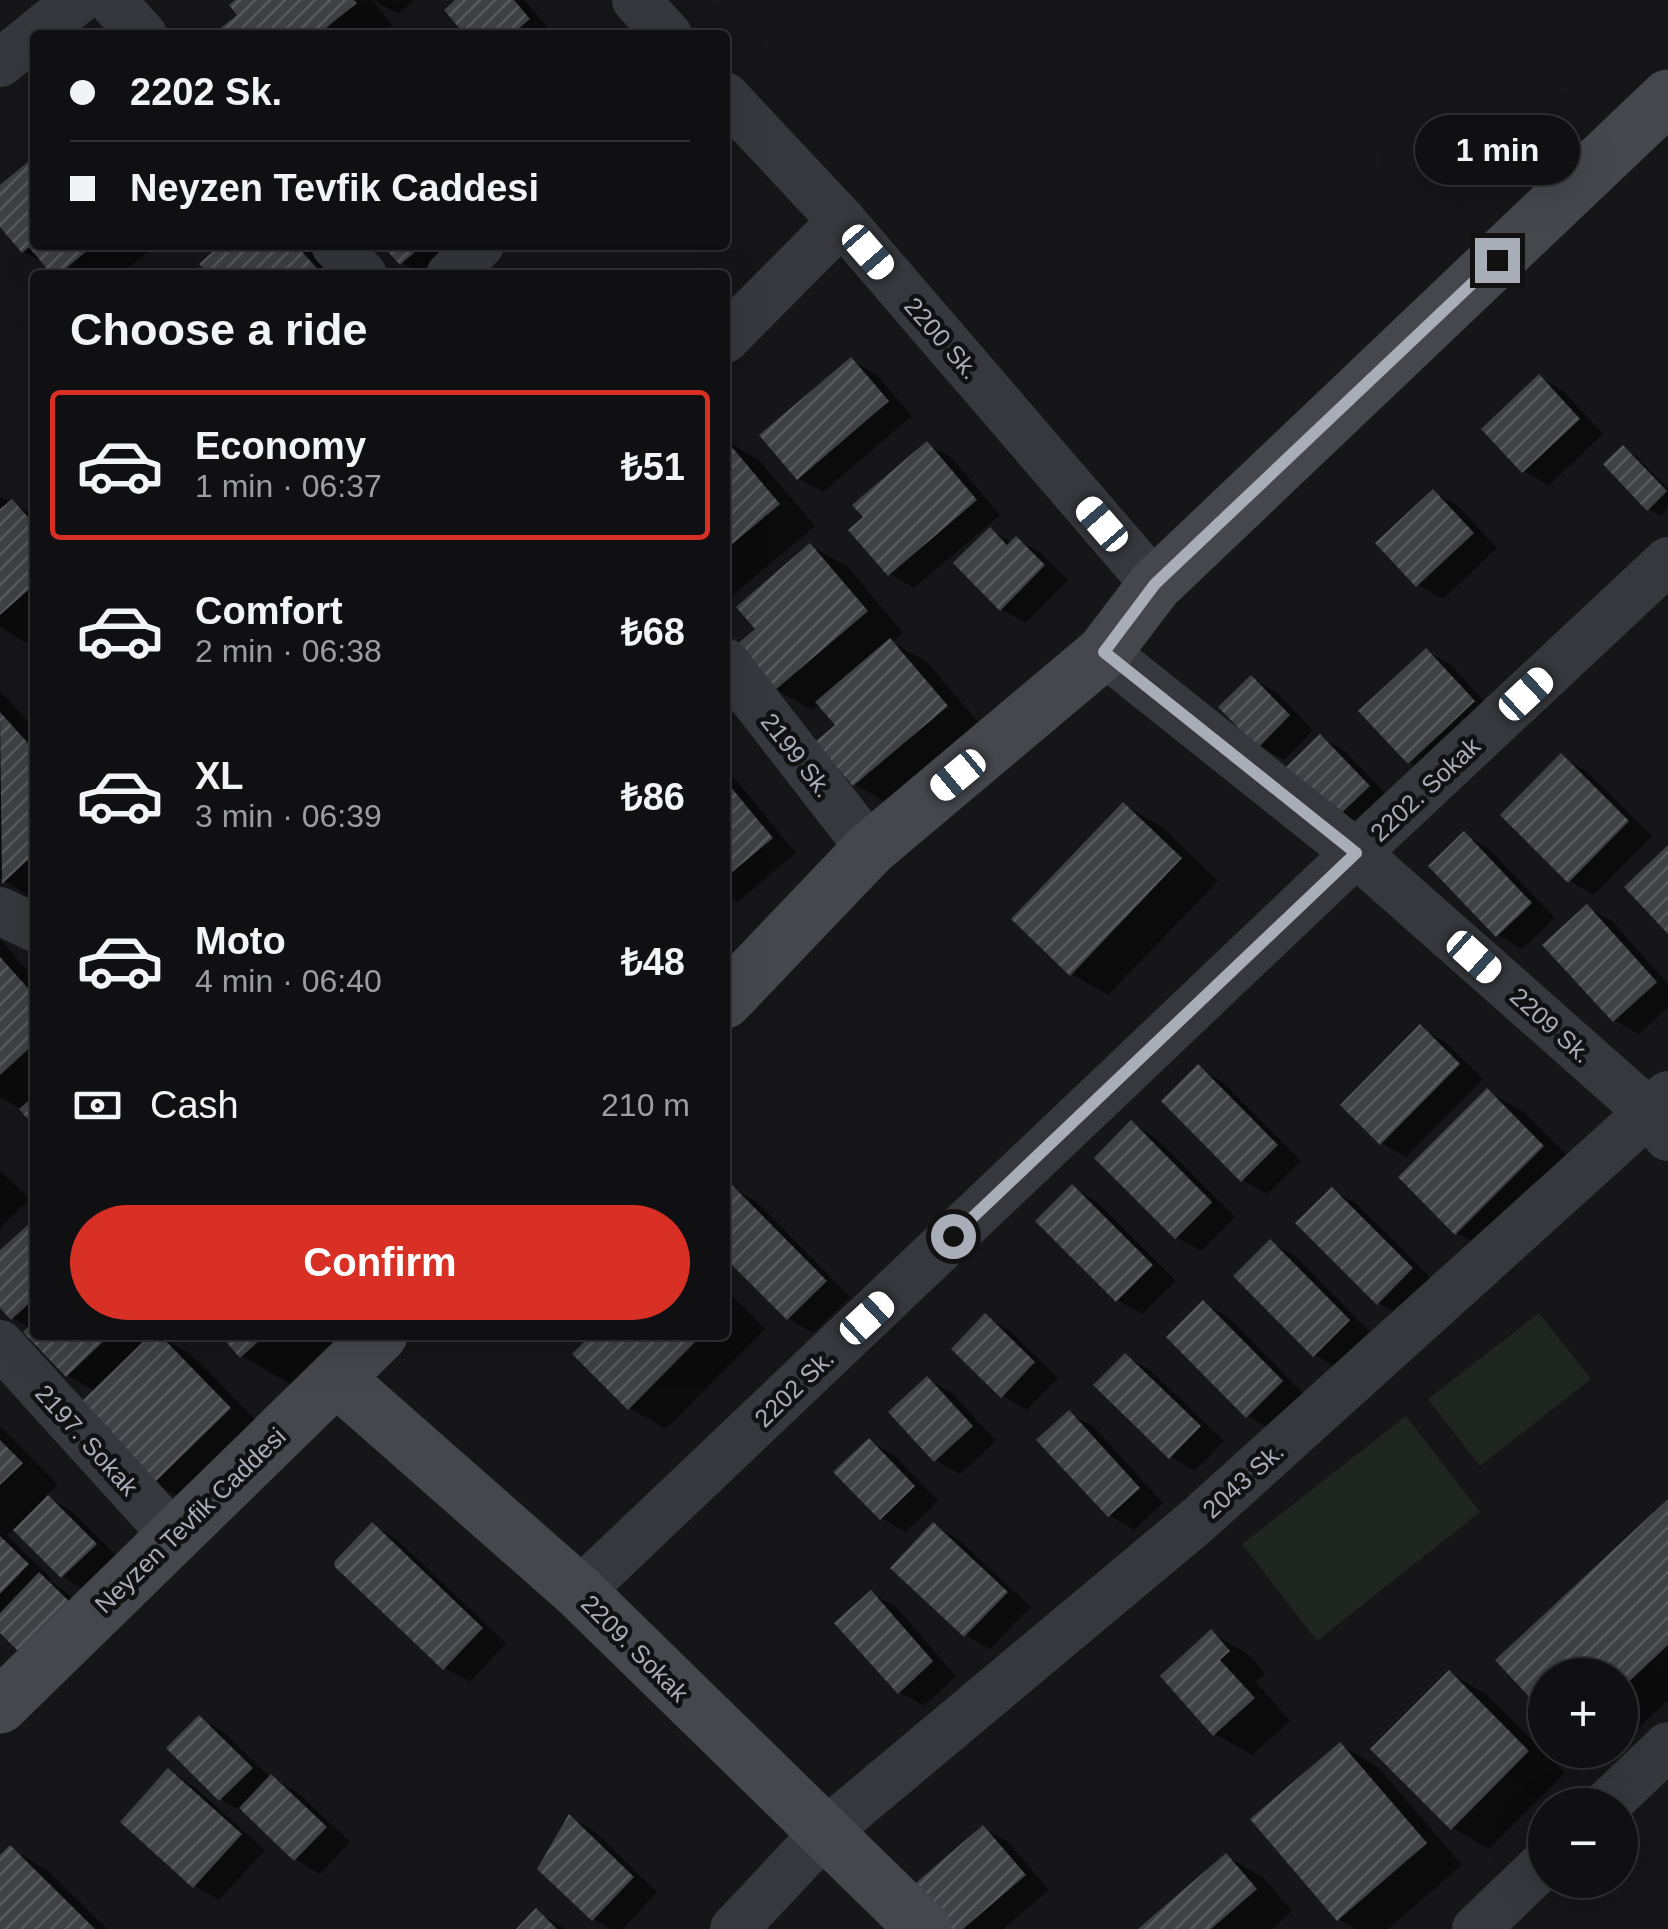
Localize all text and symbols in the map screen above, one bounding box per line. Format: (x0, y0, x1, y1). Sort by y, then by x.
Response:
text: 2202 Sk. (130, 71, 282, 113)
callout: 1 min (1414, 115, 1580, 185)
text: 1 min (1456, 132, 1539, 168)
text: Neyzen Tevfik Caddesi (130, 167, 539, 209)
car (837, 220, 899, 284)
route end (1475, 238, 1520, 283)
street label: 2200 Sk. (899, 292, 985, 384)
text: Choose a ride (70, 304, 368, 355)
icon: car (75, 420, 165, 510)
text: Economy (195, 425, 366, 467)
text: ₺51 (621, 446, 685, 488)
text: 1 min · 06:37 (195, 468, 382, 504)
car (1071, 492, 1133, 556)
icon: car (75, 585, 165, 675)
text: Comfort (195, 590, 343, 632)
text: ₺68 (621, 611, 685, 653)
text: 2 min · 06:38 (195, 633, 382, 669)
car (1494, 663, 1558, 725)
street label: 2199 Sk. (756, 707, 838, 803)
street label: 2202. Sokak (1365, 731, 1486, 847)
car (925, 744, 991, 806)
icon: car (75, 750, 165, 840)
text: XL (195, 755, 244, 797)
text: ₺86 (621, 776, 685, 818)
text: 3 min · 06:39 (195, 798, 382, 834)
icon: car (75, 915, 165, 1005)
text: Moto (195, 920, 286, 962)
car (1442, 926, 1506, 988)
text: ₺48 (621, 941, 685, 983)
text: 4 min · 06:40 (195, 963, 382, 999)
street label: 2209 Sk. (1505, 982, 1597, 1068)
icon: cash (70, 1078, 125, 1133)
text: Cash (150, 1084, 239, 1126)
text: 210 m (601, 1087, 690, 1123)
button: Confirm (70, 1205, 690, 1320)
route start (931, 1214, 976, 1259)
car (835, 1287, 899, 1349)
street label: 2202 Sk. (749, 1344, 839, 1432)
street label: 2197. Sokak (30, 1379, 144, 1501)
street label: Neyzen Tevfik Caddesi (89, 1422, 291, 1618)
street label: 2043 Sk. (1197, 1437, 1289, 1523)
street label: 2209. Sokak (576, 1589, 694, 1707)
map controls (1528, 1658, 1638, 1898)
button: + (1528, 1658, 1638, 1768)
button: − (1528, 1788, 1638, 1898)

